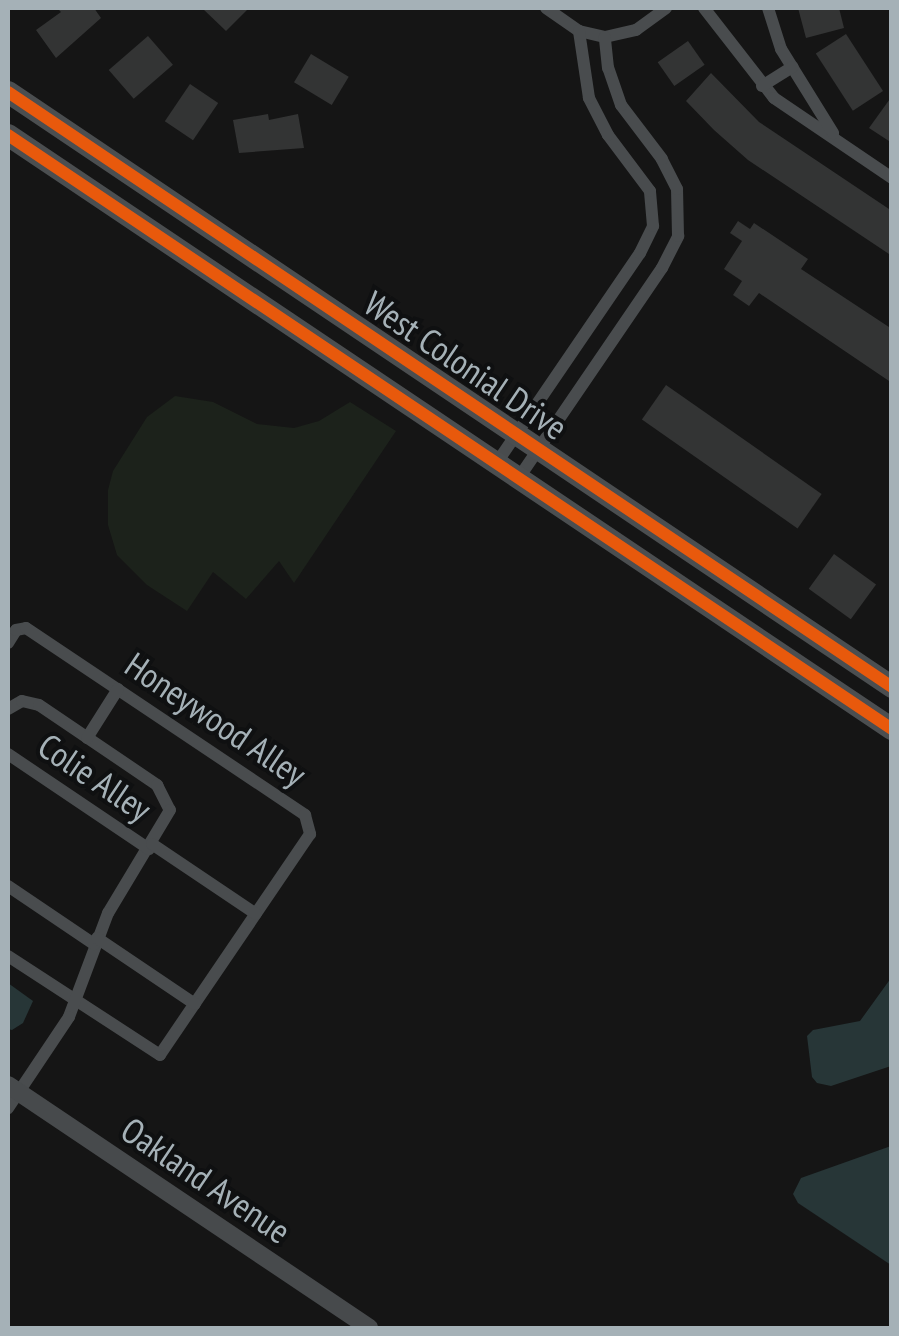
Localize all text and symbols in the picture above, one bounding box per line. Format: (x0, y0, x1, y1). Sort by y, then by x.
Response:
street label: West Colonial Drive (357, 282, 575, 448)
street label: Honeywood Alley (117, 643, 315, 795)
street label: Colie Alley (30, 724, 160, 830)
street label: Oakland Avenue (113, 1108, 299, 1252)

